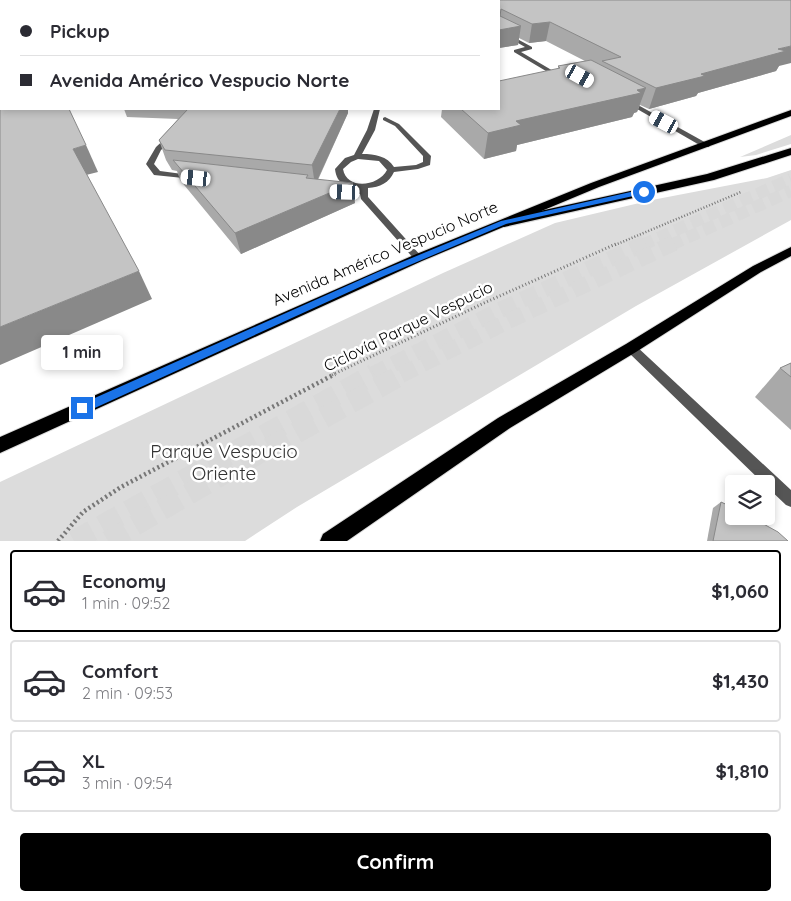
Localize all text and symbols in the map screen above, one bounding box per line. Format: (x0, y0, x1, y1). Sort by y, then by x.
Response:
text: Pickup (50, 19, 110, 43)
car (563, 62, 596, 90)
text: Avenida Américo Vespucio Norte (50, 68, 349, 92)
car (647, 108, 680, 136)
car (180, 169, 211, 187)
route start (633, 181, 655, 203)
car (329, 184, 360, 200)
street label: Avenida Américo Vespucio Norte (269, 196, 501, 310)
street label: Ciclovía Parque Vespucio (320, 276, 496, 376)
callout: 1 min (41, 336, 123, 370)
text: 1 min (63, 342, 101, 362)
route end (71, 397, 93, 419)
park label: Parque Vespucio Oriente (150, 439, 298, 485)
map controls (725, 475, 775, 525)
button: layers (725, 475, 775, 525)
icon: car (22, 569, 67, 614)
text: Economy (82, 569, 166, 593)
text: $1,060 (711, 579, 769, 603)
text: 1 min · 09:52 (82, 593, 170, 613)
icon: car (22, 659, 67, 704)
text: Comfort (82, 659, 159, 683)
text: $1,430 (712, 669, 769, 693)
text: 2 min · 09:53 (82, 683, 173, 703)
icon: car (22, 749, 67, 794)
text: XL (82, 749, 105, 773)
text: $1,810 (716, 759, 769, 783)
text: 3 min · 09:54 (82, 773, 172, 793)
button: Confirm (20, 833, 771, 891)

